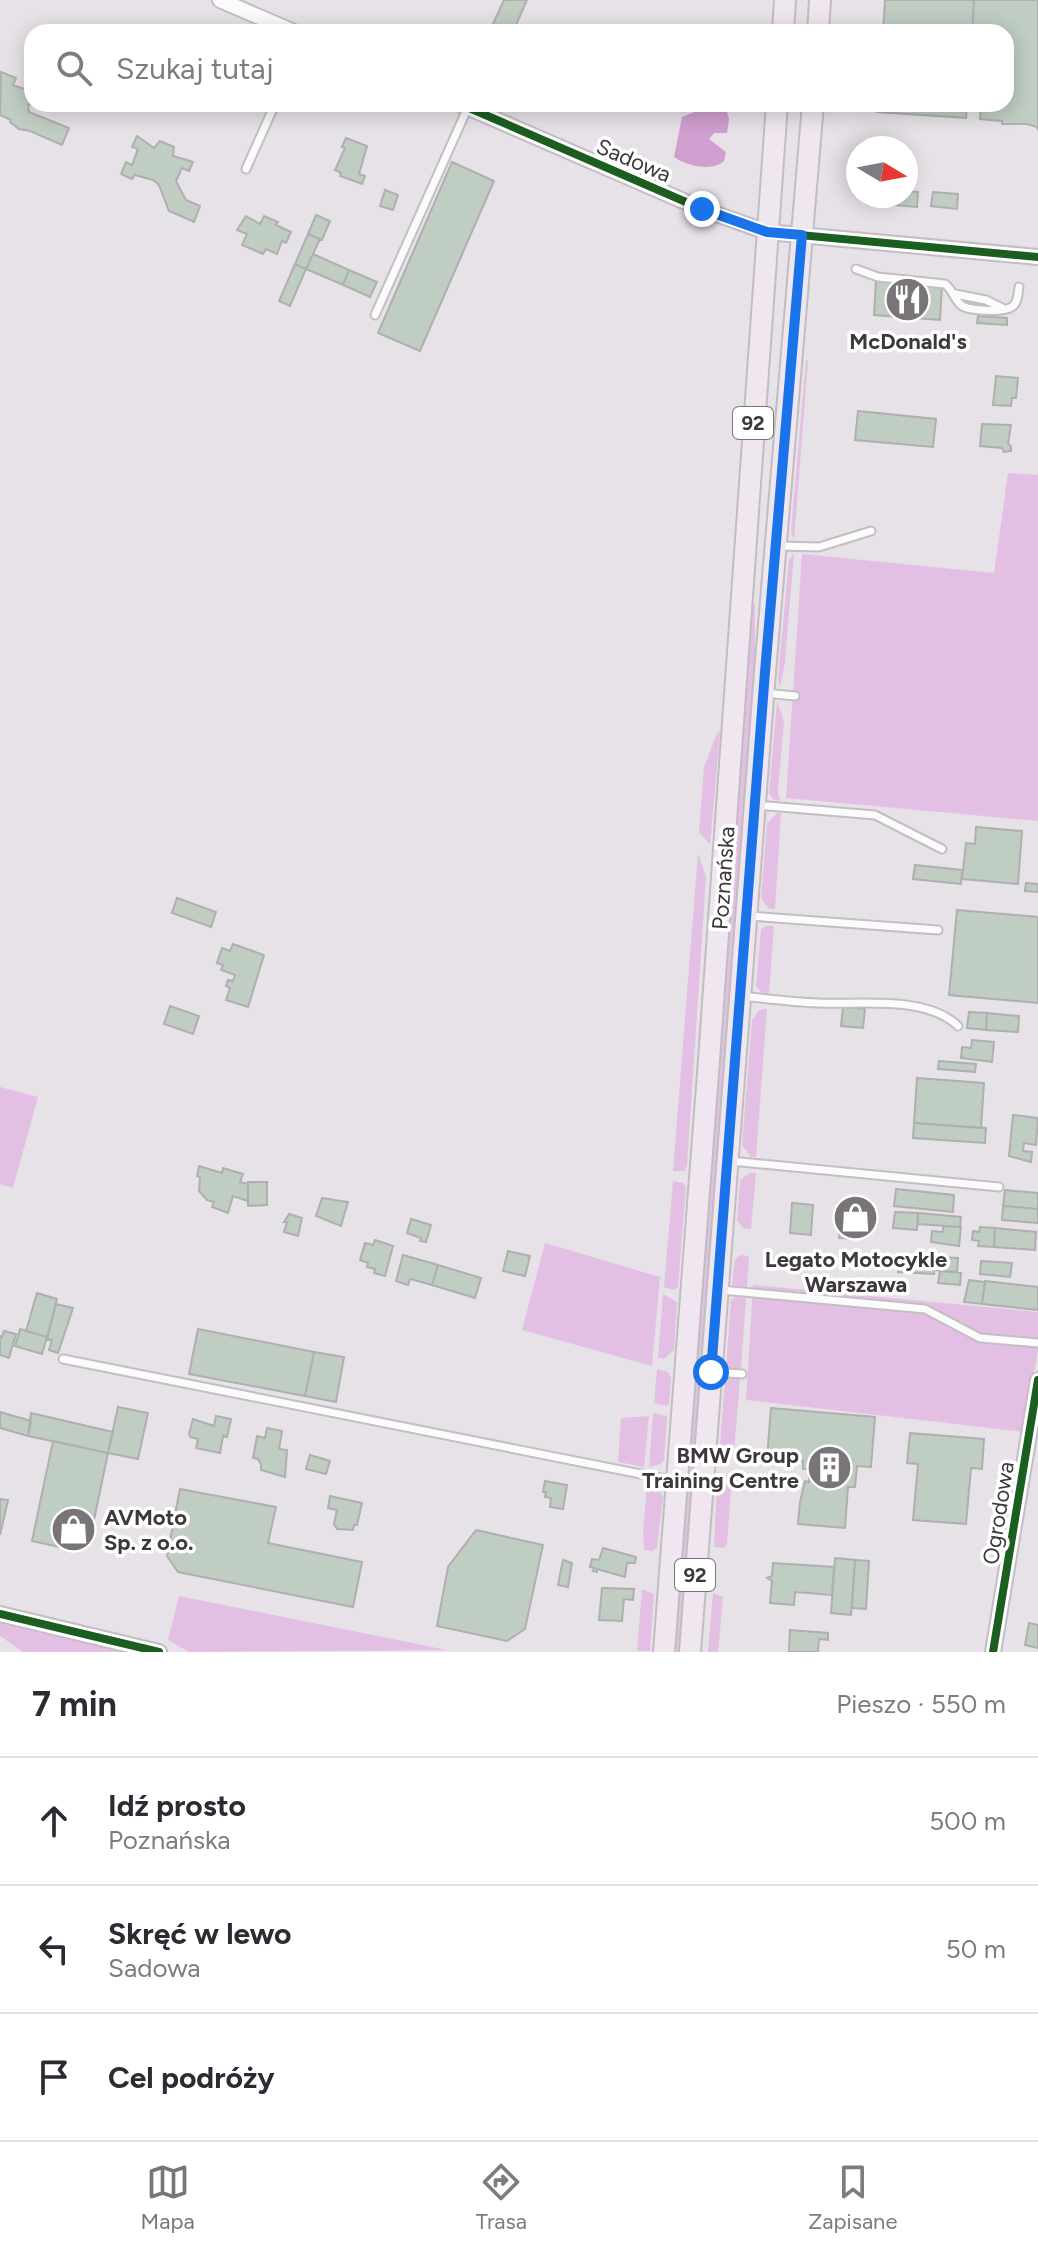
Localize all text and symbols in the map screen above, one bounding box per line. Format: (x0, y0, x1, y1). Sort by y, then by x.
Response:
search box (24, 24, 1014, 112)
icon: search (52, 46, 96, 90)
text: Szukaj tutaj (116, 50, 274, 87)
street label: Sadowa (592, 133, 675, 188)
north arrow (846, 136, 918, 208)
route end (684, 191, 720, 227)
restaurant icon: McDonald's (884, 276, 932, 324)
place label: McDonald's (849, 328, 967, 355)
road number: 92 (733, 407, 773, 439)
street label: Poznańska (706, 825, 741, 931)
shop icon: Legato Motocykle Warszawa (832, 1194, 880, 1242)
place label: Legato Motocykle Warszawa (765, 1246, 947, 1298)
route start (693, 1354, 729, 1390)
place label: BMW Group Training Centre (642, 1442, 799, 1494)
building icon: BMW Group Training Centre (806, 1444, 854, 1492)
street label: Ogrodowa (977, 1460, 1020, 1566)
place label: AVMoto Sp. z o.o. (104, 1504, 193, 1556)
shop icon: AVMoto Sp. z o.o. (49, 1506, 97, 1554)
road number: 92 (675, 1559, 715, 1591)
text: 7 min (32, 1684, 117, 1725)
text: Pieszo · 550 m (836, 1688, 1006, 1720)
text: Idź prosto (108, 1787, 246, 1824)
icon: ahead (32, 1799, 76, 1843)
text: 500 m (929, 1805, 1006, 1837)
text: Poznańska (108, 1824, 231, 1856)
text: Skręć w lewo (108, 1915, 291, 1952)
icon: left (32, 1927, 76, 1971)
text: 50 m (946, 1933, 1006, 1965)
text: Sadowa (108, 1952, 201, 1984)
icon: arrive (32, 2055, 76, 2099)
text: Cel podróży (108, 2059, 275, 2096)
tab: Mapa (141, 2160, 195, 2235)
tab: Trasa (476, 2160, 527, 2235)
tab: Zapisane (808, 2160, 897, 2235)

